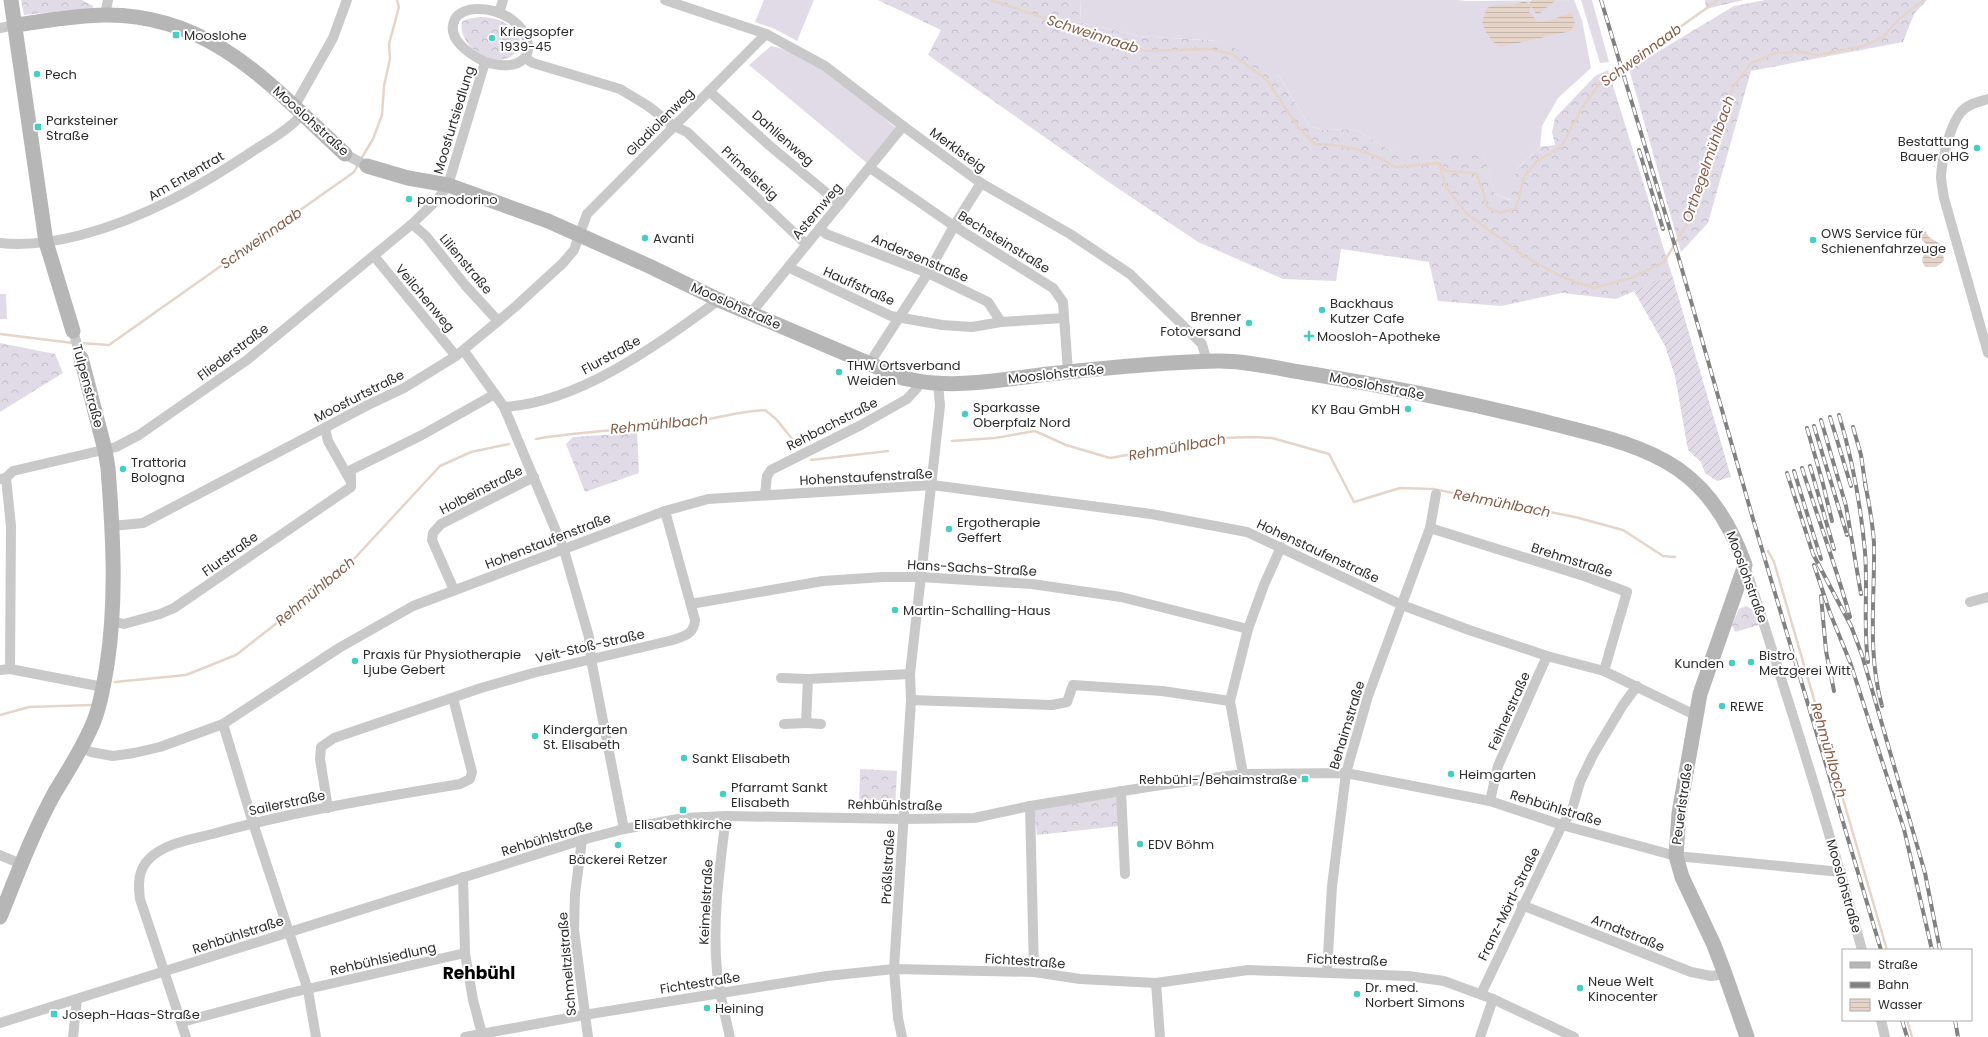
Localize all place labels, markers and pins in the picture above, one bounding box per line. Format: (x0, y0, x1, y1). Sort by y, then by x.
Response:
place label: Kriegsopfer 1939-45 (500, 22, 574, 56)
place label: Mooslohe (184, 26, 247, 45)
marker: Mooslohe (171, 30, 181, 40)
marker: Kriegsopfer 1939-45 (487, 33, 497, 43)
place label: Pech (45, 65, 77, 84)
marker: Pech (32, 69, 42, 79)
place label: Parksteiner Straße (46, 111, 118, 145)
marker: Parksteiner Straße (33, 122, 43, 132)
place label: Bestattung Bauer oHG (1898, 132, 1969, 166)
marker: Bestattung Bauer oHG (1972, 143, 1982, 153)
place label: pomodorino (417, 190, 498, 209)
marker: pomodorino (404, 194, 414, 204)
place label: OWS Service für Schienenfahrzeuge (1821, 224, 1946, 258)
place label: Avanti (653, 229, 694, 248)
marker: Avanti (640, 233, 650, 243)
marker: OWS Service für Schienenfahrzeuge (1808, 235, 1818, 245)
place label: Backhaus Kutzer Cafe (1330, 294, 1404, 328)
marker: Backhaus Kutzer Cafe (1317, 305, 1327, 315)
place label: Brenner Fotoversand (1160, 307, 1241, 341)
marker: Brenner Fotoversand (1244, 318, 1254, 328)
place label: Moosloh-Apotheke (1317, 327, 1440, 346)
marker: Moosloh-Apotheke (1304, 331, 1314, 341)
place label: THW Ortsverband Weiden (847, 356, 961, 390)
marker: THW Ortsverband Weiden (834, 367, 844, 377)
place label: Sparkasse Oberpfalz Nord (973, 398, 1070, 432)
place label: KY Bau GmbH (1311, 400, 1400, 419)
marker: KY Bau GmbH (1403, 404, 1413, 414)
marker: Sparkasse Oberpfalz Nord (960, 409, 970, 419)
place label: Trattoria Bologna (131, 453, 186, 487)
marker: Trattoria Bologna (118, 464, 128, 474)
place label: Ergotherapie Geffert (957, 513, 1040, 547)
marker: Ergotherapie Geffert (944, 524, 954, 534)
place label: Martin-Schalling-Haus (903, 601, 1051, 620)
marker: Martin-Schalling-Haus (890, 605, 900, 615)
place label: Praxis für Physiotherapie Ljube Gebert (363, 645, 521, 679)
place label: Bistro Metzgerei Witt (1759, 646, 1851, 680)
place label: Kunden (1674, 654, 1724, 673)
marker: Praxis für Physiotherapie Ljube Gebert (350, 656, 360, 666)
marker: Bistro Metzgerei Witt (1746, 657, 1756, 667)
marker: Kunden (1727, 658, 1737, 668)
place label: REWE (1730, 697, 1764, 716)
marker: REWE (1717, 701, 1727, 711)
place label: Kindergarten St. Elisabeth (543, 720, 628, 754)
marker: Kindergarten St. Elisabeth (530, 731, 540, 741)
place label: Sankt Elisabeth (692, 749, 790, 768)
marker: Sankt Elisabeth (679, 753, 689, 763)
place label: Heimgarten (1459, 765, 1536, 784)
marker: Heimgarten (1446, 769, 1456, 779)
place label: Rehbühl-/Behaimstraße (1139, 770, 1297, 789)
marker: Rehbühl-/Behaimstraße (1300, 774, 1310, 784)
place label: Pfarramt Sankt Elisabeth (731, 778, 828, 812)
marker: Pfarramt Sankt Elisabeth (718, 789, 728, 799)
marker: Elisabethkirche (678, 805, 688, 815)
place label: Elisabethkirche (634, 815, 732, 834)
place label: EDV Böhm (1148, 835, 1214, 854)
marker: EDV Böhm (1135, 839, 1145, 849)
marker: Bäckerei Retzer (613, 840, 623, 850)
place label: Bäckerei Retzer (569, 850, 667, 869)
place label: Neue Welt Kinocenter (1588, 972, 1658, 1006)
place label: Dr. med. Norbert Simons (1365, 978, 1465, 1012)
marker: Neue Welt Kinocenter (1575, 983, 1585, 993)
marker: Dr. med. Norbert Simons (1352, 989, 1362, 999)
place label: Heining (715, 999, 764, 1018)
marker: Heining (702, 1003, 712, 1013)
place label: Joseph-Haas-Straße (62, 1005, 200, 1024)
marker: Joseph-Haas-Straße (49, 1009, 59, 1019)

